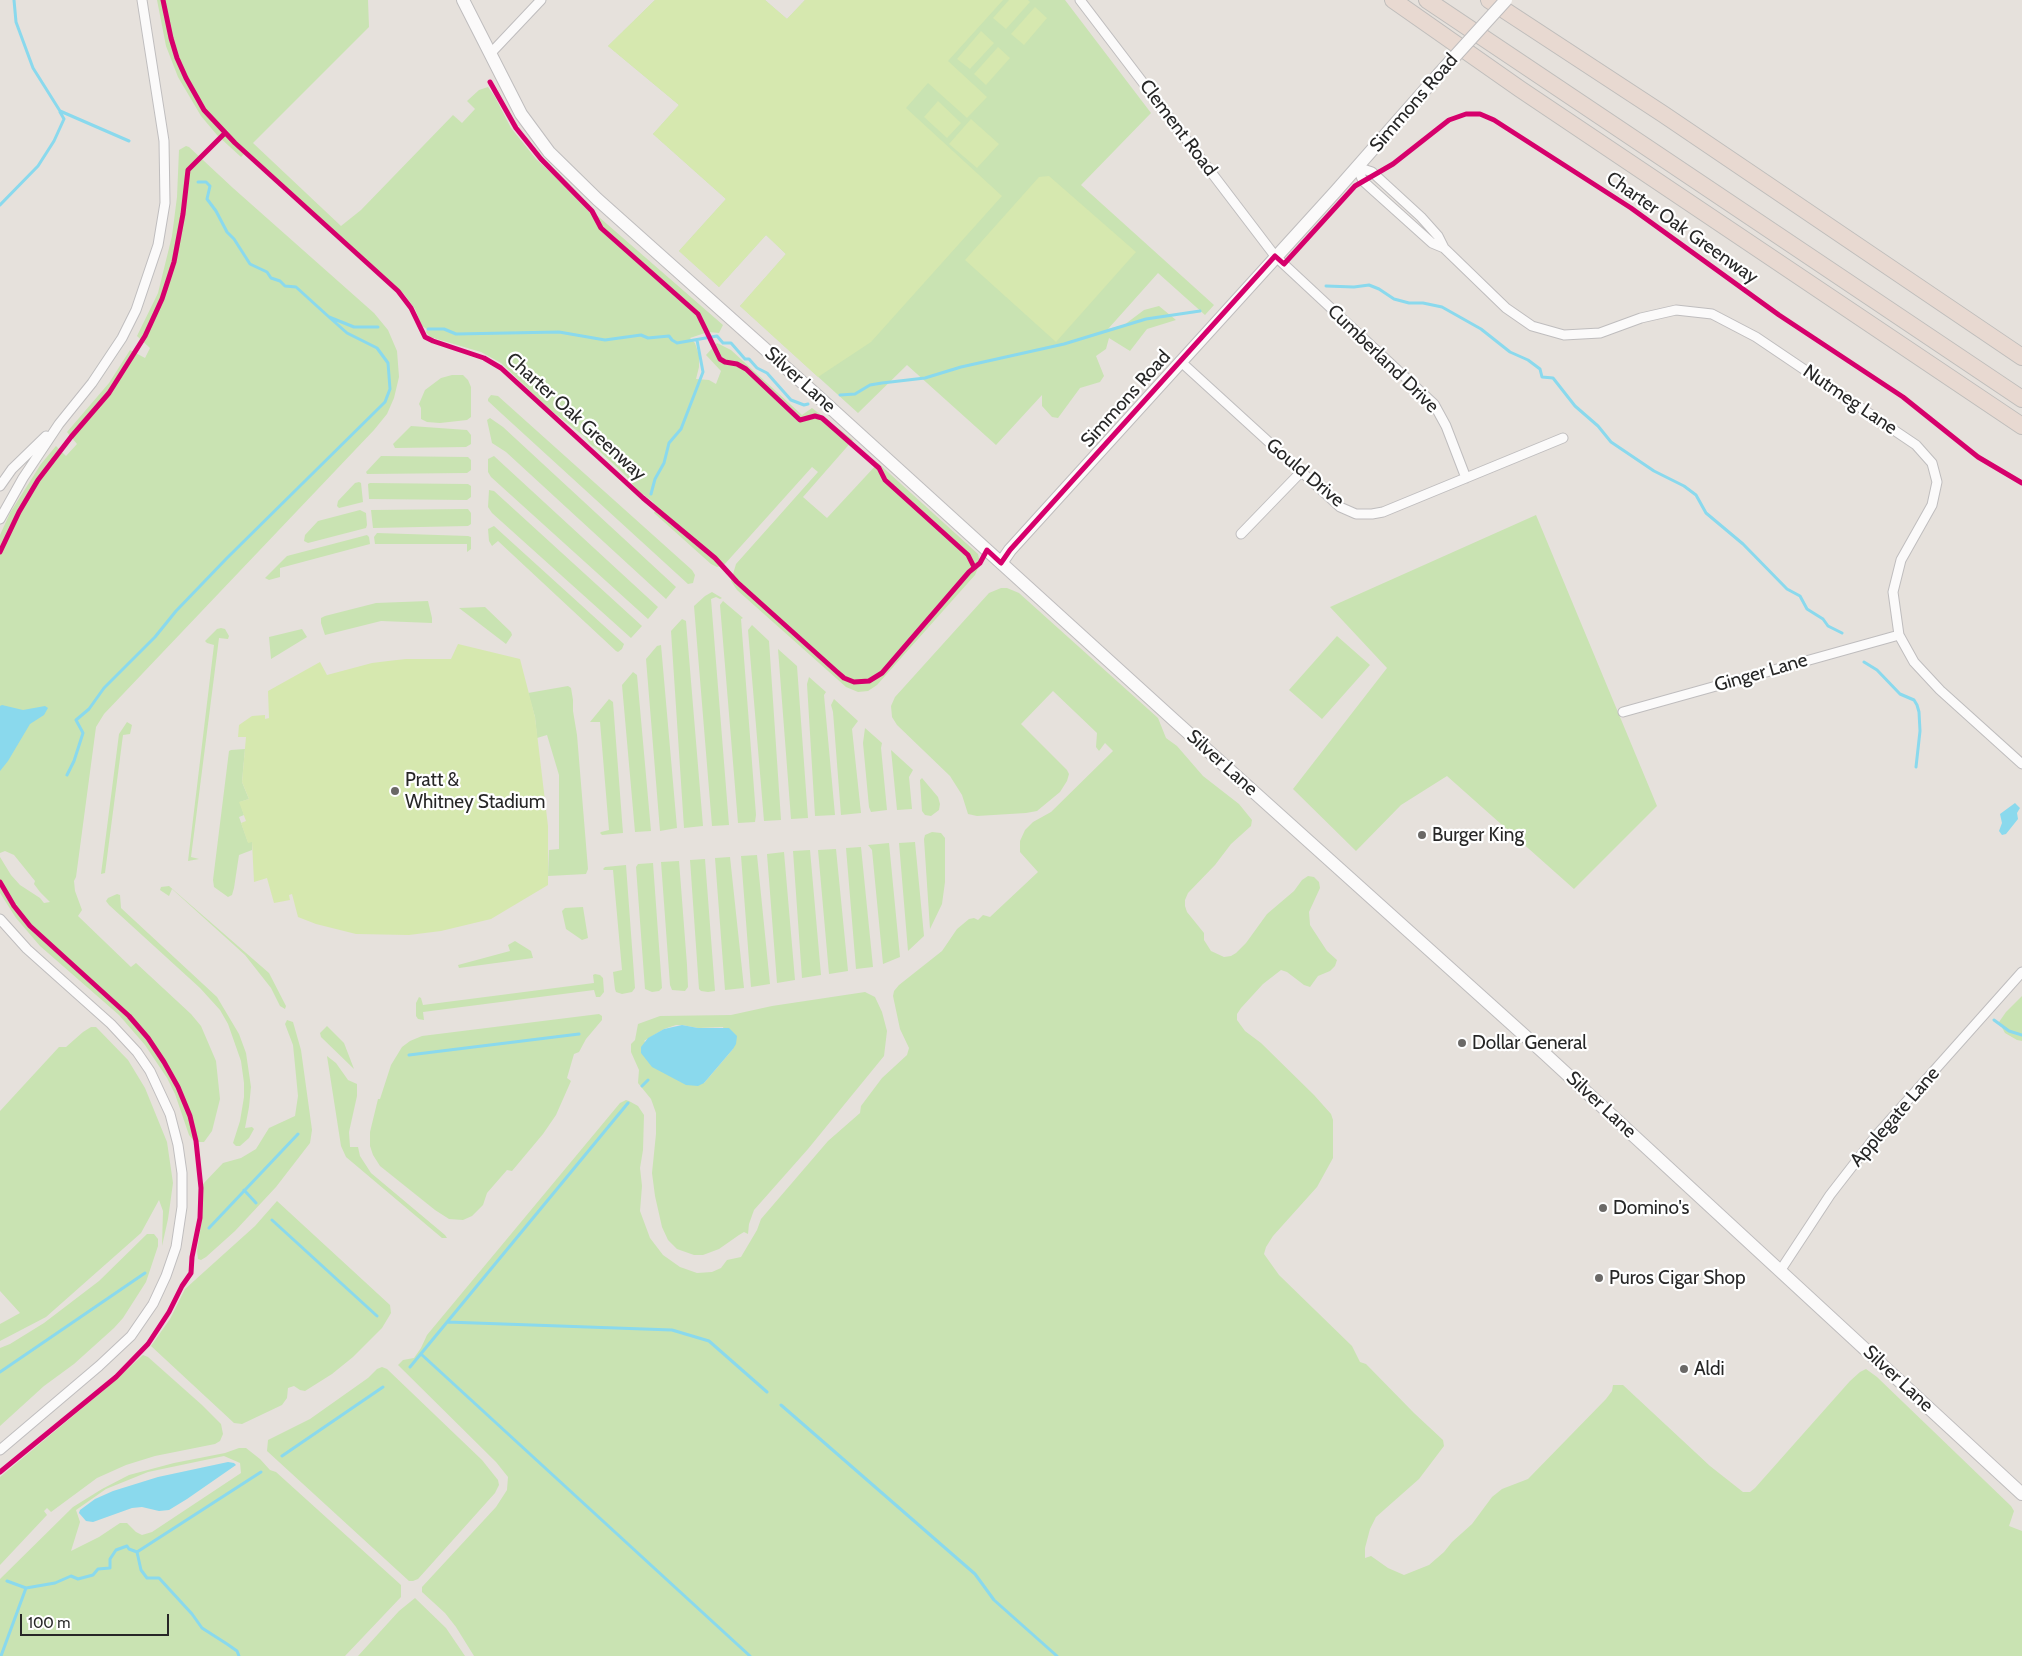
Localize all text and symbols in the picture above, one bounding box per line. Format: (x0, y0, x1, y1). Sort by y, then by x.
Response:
street label: Simmons Road (1365, 49, 1463, 157)
street label: Clement Road (1134, 75, 1222, 181)
street label: Charter Oak Greenway (1602, 167, 1762, 289)
street label: Cumberland Drive (1323, 300, 1443, 418)
street label: Silver Lane (760, 342, 840, 418)
street label: Simmons Road (1076, 346, 1176, 452)
street label: Charter Oak Greenway (501, 348, 651, 486)
street label: Nutmeg Lane (1799, 360, 1901, 440)
street label: Gould Drive (1261, 434, 1349, 512)
street label: Ginger Lane (1712, 649, 1810, 697)
street label: Silver Lane (1182, 725, 1262, 801)
place label: Pratt & Whitney Stadium (405, 769, 545, 813)
marker: Pratt & Whitney Stadium (389, 785, 401, 797)
place label: Burger King (1432, 824, 1524, 846)
marker: Burger King (1416, 829, 1428, 841)
place label: Dollar General (1472, 1032, 1587, 1054)
marker: Dollar General (1456, 1037, 1468, 1049)
street label: Applegate Lane (1845, 1062, 1945, 1172)
street label: Silver Lane (1561, 1067, 1641, 1143)
place label: Domino's (1613, 1197, 1689, 1219)
marker: Domino's (1597, 1202, 1609, 1214)
place label: Puros Cigar Shop (1609, 1267, 1746, 1289)
marker: Puros Cigar Shop (1593, 1272, 1605, 1284)
street label: Silver Lane (1858, 1341, 1938, 1417)
place label: Aldi (1694, 1358, 1725, 1380)
marker: Aldi (1678, 1363, 1690, 1375)
scale bar (22, 1604, 171, 1636)
text: 100 m (28, 1614, 70, 1632)

